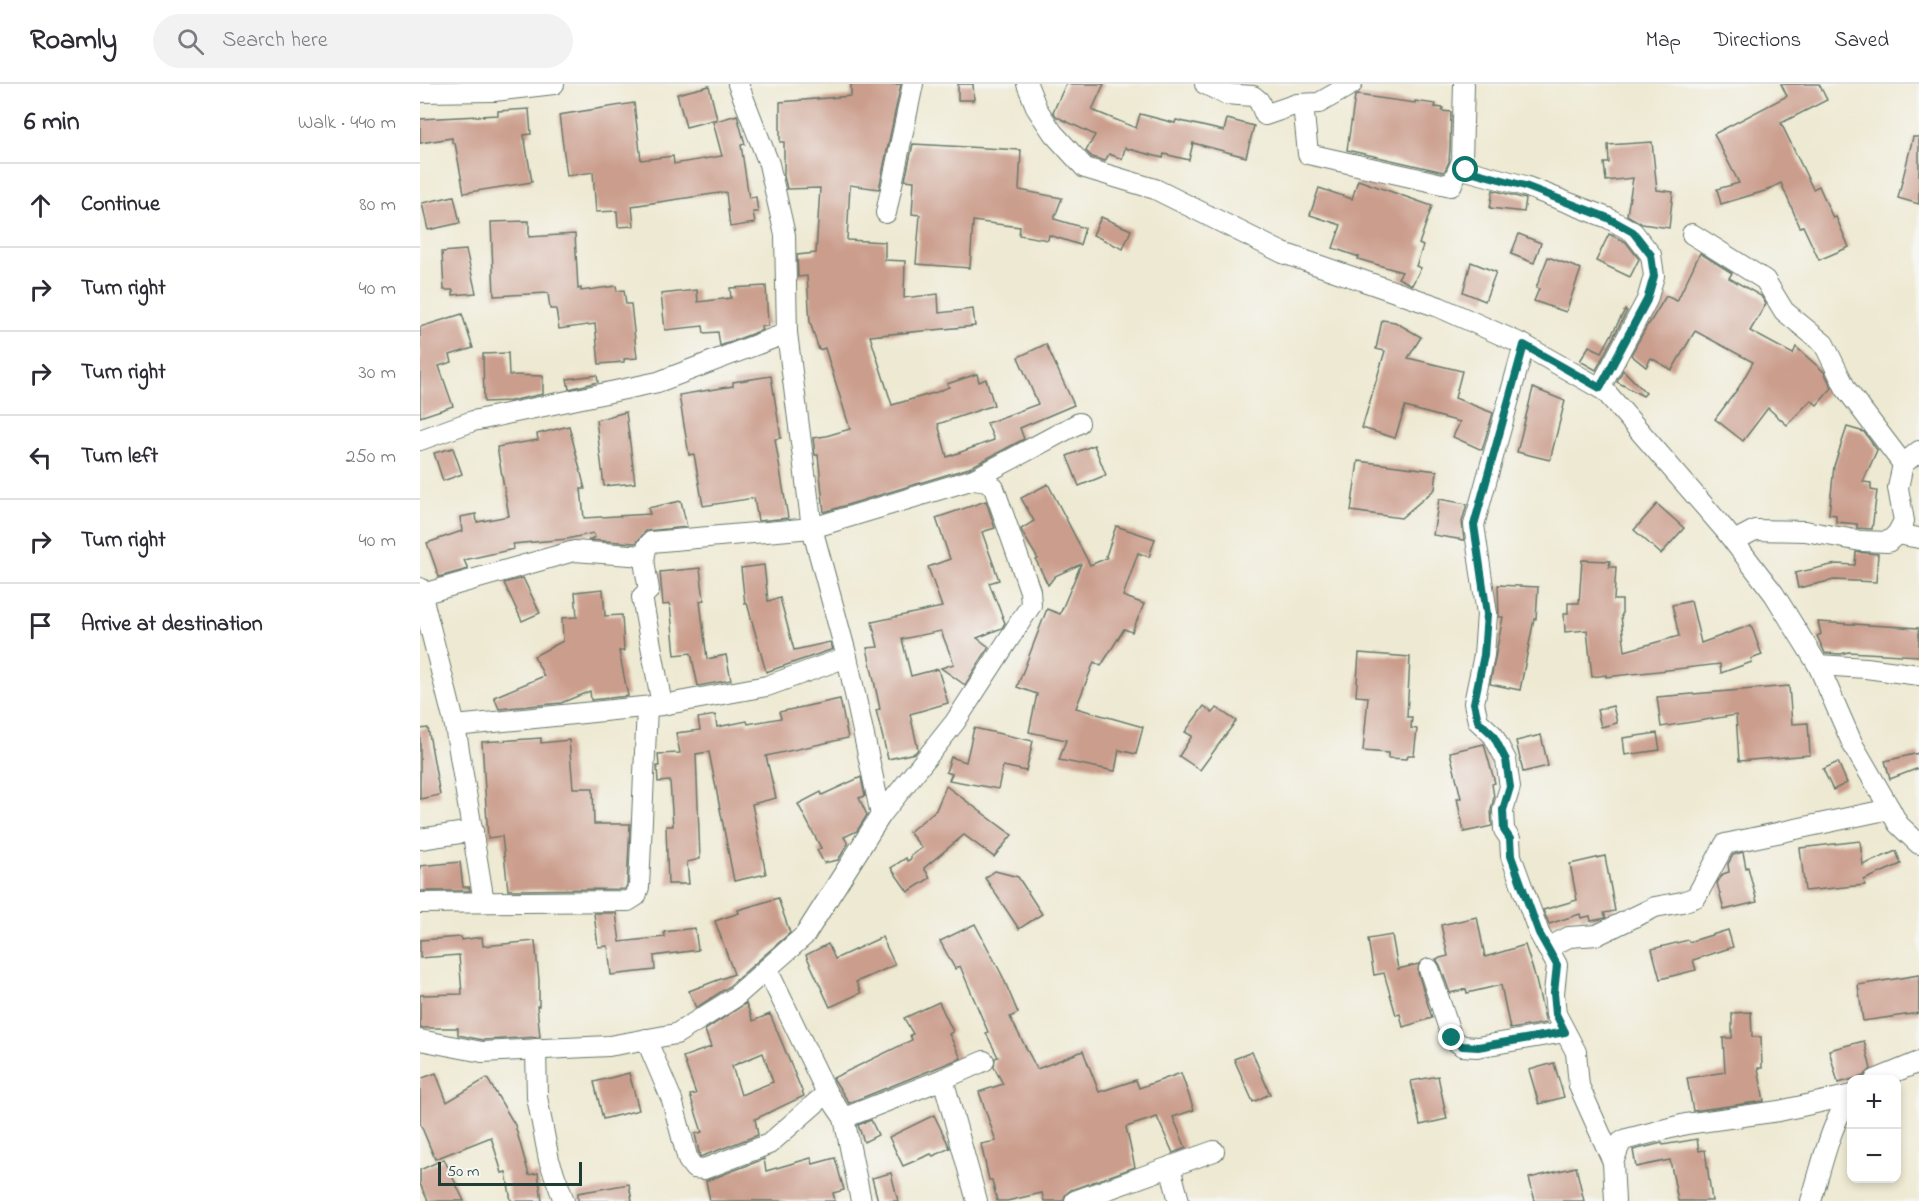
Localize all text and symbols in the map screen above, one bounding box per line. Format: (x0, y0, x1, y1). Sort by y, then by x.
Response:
search box (153, 14, 573, 68)
text: Roamly (30, 21, 117, 62)
icon: search (174, 25, 207, 58)
text: Search here (222, 25, 328, 57)
text: Map (1645, 26, 1681, 56)
text: Directions (1714, 26, 1801, 56)
text: Saved (1834, 26, 1889, 56)
text: 6 min (24, 104, 80, 142)
text: Walk · 440 m (298, 109, 396, 138)
route start (1452, 156, 1478, 182)
icon: ahead (24, 189, 57, 222)
text: Continue (81, 189, 160, 221)
text: 80 m (359, 191, 396, 220)
icon: right (24, 273, 57, 306)
text: Turn right (81, 273, 166, 305)
text: 40 m (359, 275, 396, 304)
icon: right (24, 357, 57, 390)
text: Turn right (81, 357, 166, 389)
text: 30 m (359, 359, 396, 388)
icon: left (24, 441, 57, 474)
text: Turn left (81, 441, 158, 473)
text: 250 m (345, 443, 396, 472)
icon: right (24, 525, 57, 558)
text: Turn right (81, 525, 166, 557)
text: 40 m (359, 527, 396, 556)
icon: arrive (24, 609, 57, 642)
text: Arrive at destination (81, 609, 263, 641)
route end (1438, 1024, 1464, 1050)
map controls (1847, 1075, 1901, 1183)
button: + (1847, 1075, 1901, 1129)
button: − (1847, 1129, 1901, 1183)
scale bar (438, 1159, 582, 1186)
text: 50 m (447, 1160, 479, 1184)

